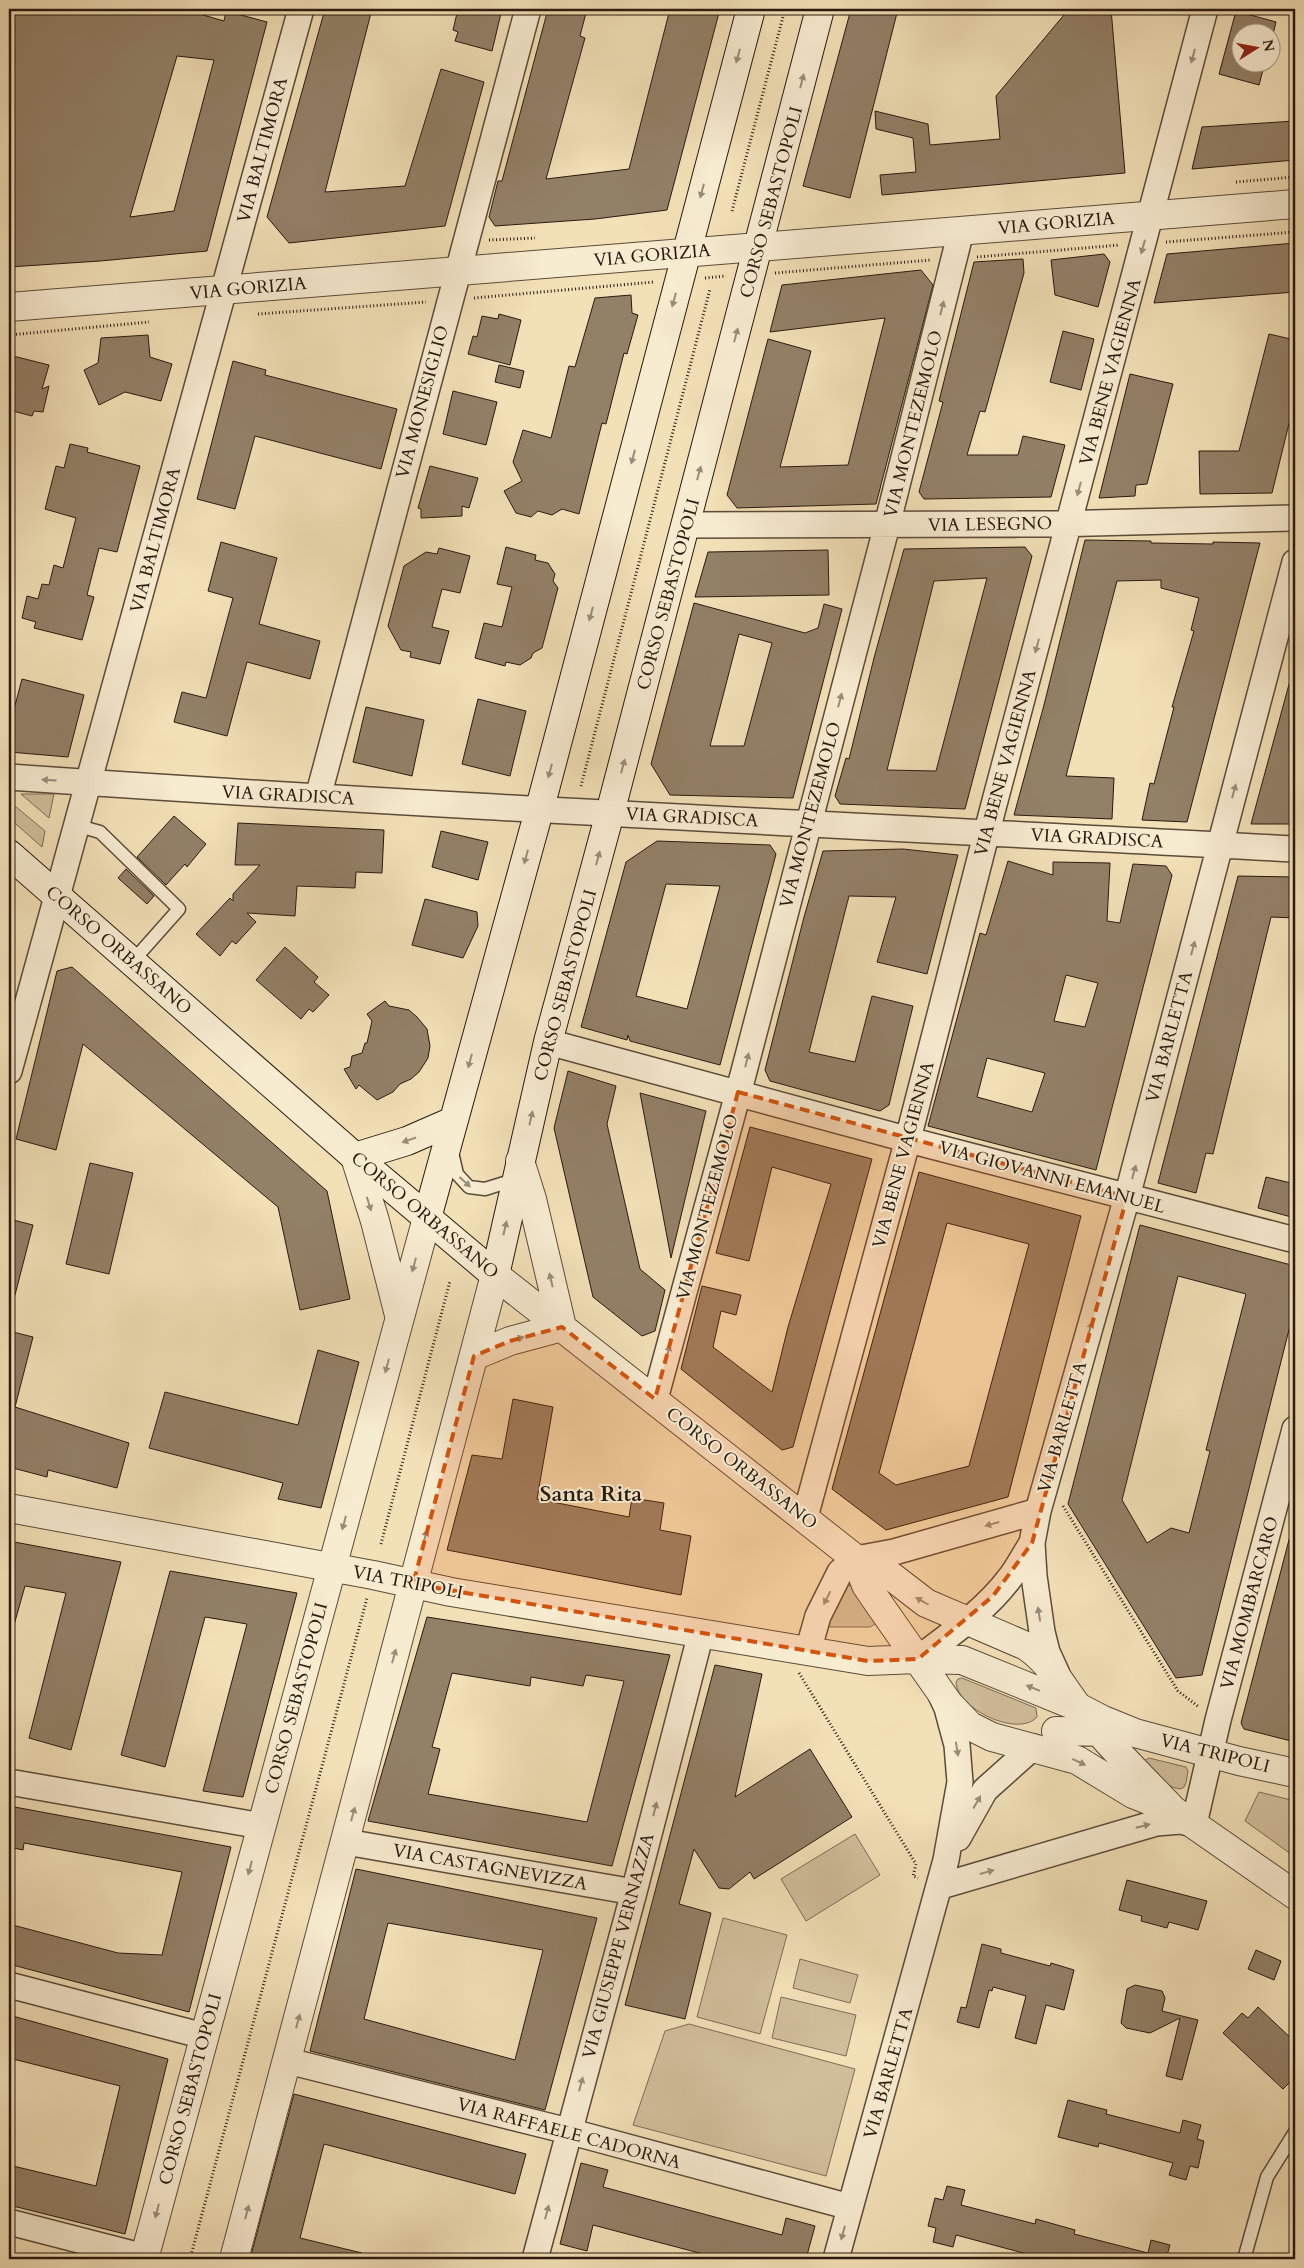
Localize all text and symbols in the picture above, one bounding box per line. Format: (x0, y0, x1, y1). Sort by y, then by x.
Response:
north arrow (1232, 22, 1282, 72)
text: N (1258, 38, 1279, 53)
one-way arrow (734, 48, 742, 63)
one-way arrow (1189, 48, 1197, 63)
one-way arrow (798, 73, 806, 89)
street label: VIA BALTIMORA (231, 74, 294, 226)
street label: CORSO SEBASTOPOLI (734, 104, 809, 301)
one-way arrow (697, 183, 705, 198)
street label: VIA GORIZIA (997, 206, 1116, 241)
street label: VIA GORIZIA (593, 238, 712, 273)
one-way arrow (1139, 240, 1147, 255)
street label: VIA GORIZIA (189, 271, 308, 306)
street label: VIA BENE VAGIENNA (1073, 276, 1148, 468)
one-way arrow (670, 292, 678, 308)
one-way arrow (938, 301, 946, 316)
street label: VIA MONESIGLIO (390, 323, 455, 482)
one-way arrow (732, 328, 740, 343)
street label: VIA MONTEZEMOLO (878, 328, 949, 520)
one-way arrow (628, 450, 636, 465)
street label: VIA BALTIMORA (124, 464, 187, 616)
one-way arrow (695, 466, 703, 481)
one-way arrow (1074, 481, 1082, 496)
street label: CORSO SEBASTOPOLI (631, 496, 706, 693)
street label: VIA LESEGNO (928, 511, 1052, 538)
one-way arrow (587, 607, 595, 622)
one-way arrow (1032, 638, 1040, 653)
street label: VIA BENE VAGIENNA (968, 667, 1043, 859)
one-way arrow (837, 692, 845, 707)
street label: VIA MONTEZEMOLO (774, 719, 847, 911)
one-way arrow (619, 759, 627, 774)
one-way arrow (545, 764, 553, 779)
one-way arrow (41, 776, 57, 784)
street label: VIA GRADISCA (221, 780, 355, 811)
one-way arrow (1230, 783, 1238, 798)
street label: VIA GRADISCA (625, 802, 759, 833)
street label: VIA GRADISCA (1030, 823, 1164, 854)
one-way arrow (522, 849, 530, 865)
one-way arrow (595, 851, 603, 866)
street label: CORSO ORBASSANO (40, 880, 197, 1021)
street label: CORSO SEBASTOPOLI (528, 887, 603, 1084)
one-way arrow (1189, 940, 1197, 955)
street label: VIA BARLETTA (1140, 968, 1199, 1106)
one-way arrow (743, 1053, 751, 1068)
one-way arrow (465, 1054, 473, 1069)
street label: VIA BENE VAGIENNA (866, 1059, 941, 1251)
one-way arrow (527, 1110, 535, 1125)
street label: VIA MONTEZEMOLO (671, 1111, 744, 1303)
street label: VIA GIOVANNI EMANUEL (936, 1135, 1168, 1220)
one-way arrow (401, 1137, 416, 1144)
street label: CORSO ORBASSANO (345, 1146, 504, 1285)
one-way arrow (1130, 1165, 1138, 1180)
one-way arrow (458, 1176, 470, 1188)
one-way arrow (366, 1196, 374, 1211)
one-way arrow (501, 1220, 509, 1235)
one-way arrow (410, 1257, 418, 1272)
one-way arrow (547, 1272, 555, 1287)
one-way arrow (1086, 1321, 1094, 1337)
one-way arrow (510, 1334, 525, 1342)
one-way arrow (664, 1345, 672, 1360)
street label: VIA BARLETTA (1032, 1358, 1093, 1496)
one-way arrow (382, 1359, 390, 1374)
street label: CORSO ORBASSANO (661, 1401, 823, 1536)
district label: Santa Rita (540, 1479, 642, 1509)
street label: VIA MOMBARCARO (1214, 1514, 1285, 1693)
one-way arrow (340, 1515, 348, 1531)
one-way arrow (984, 1520, 999, 1528)
one-way arrow (422, 1529, 430, 1544)
street label: VIA TRIPOLI (351, 1560, 465, 1605)
one-way arrow (823, 1590, 831, 1605)
one-way arrow (915, 1596, 928, 1605)
street label: CORSO SEBASTOPOLI (259, 1600, 334, 1797)
one-way arrow (1034, 1606, 1042, 1622)
one-way arrow (390, 1649, 398, 1664)
one-way arrow (1026, 1684, 1040, 1692)
street label: VIA TRIPOLI (1157, 1728, 1272, 1779)
one-way arrow (953, 1741, 961, 1757)
one-way arrow (1072, 1758, 1087, 1766)
one-way arrow (973, 1795, 982, 1808)
one-way arrow (651, 1801, 659, 1816)
one-way arrow (349, 1806, 357, 1821)
one-way arrow (1136, 1822, 1151, 1830)
street label: VIA GIUSEPPE VERNAZZA (576, 1830, 661, 2062)
street label: VIA CASTAGNEVIZZA (391, 1838, 589, 1897)
one-way arrow (246, 1860, 254, 1876)
one-way arrow (980, 1867, 995, 1875)
street label: CORSO SEBASTOPOLI (153, 1991, 228, 2188)
street label: VIA BARLETTA (858, 2004, 919, 2142)
one-way arrow (294, 2014, 302, 2029)
one-way arrow (577, 2077, 585, 2092)
street label: VIA RAFFAELE CADORNA (454, 2092, 684, 2175)
one-way arrow (153, 2203, 161, 2218)
one-way arrow (243, 2205, 251, 2220)
one-way arrow (543, 2205, 551, 2220)
one-way arrow (839, 2226, 847, 2241)

